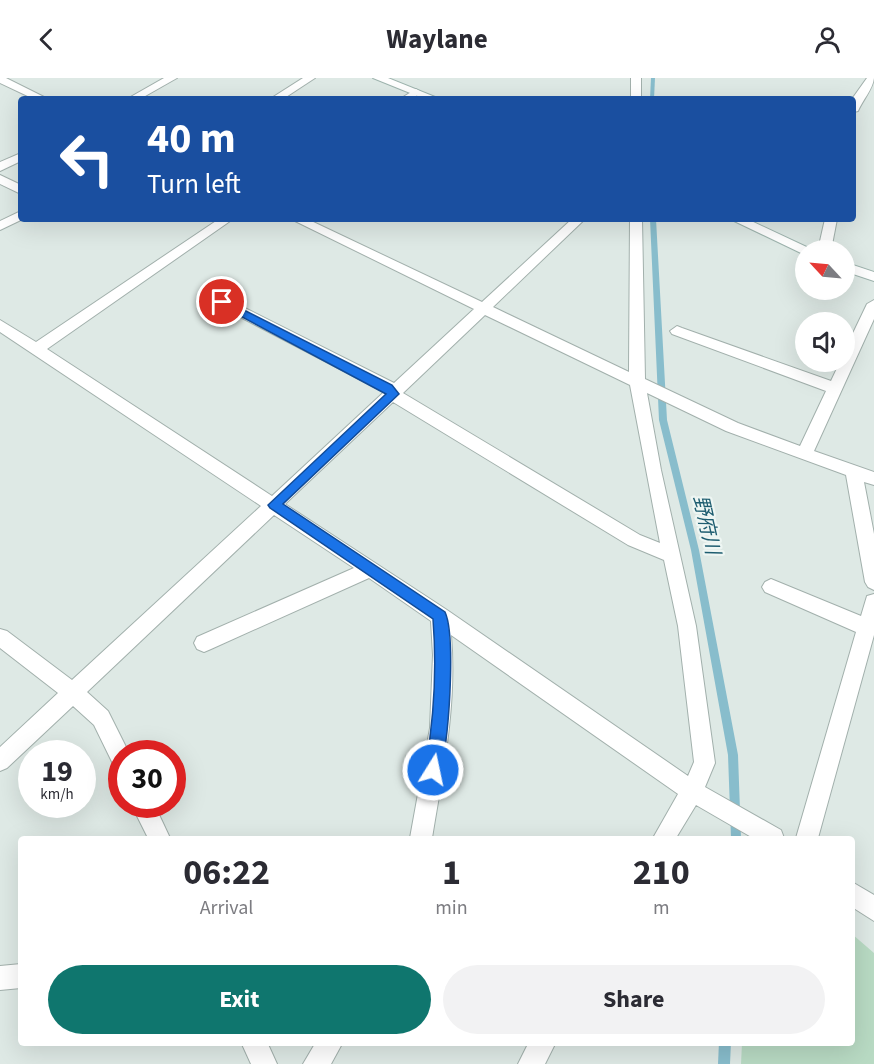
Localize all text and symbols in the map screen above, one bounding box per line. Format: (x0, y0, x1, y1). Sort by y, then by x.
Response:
text: Waylane (386, 20, 488, 59)
icon: back (30, 23, 63, 56)
icon: person (811, 23, 844, 56)
text: 40 m (147, 109, 236, 169)
icon: left (48, 120, 126, 198)
text: Turn left (147, 165, 241, 204)
north arrow (795, 240, 855, 300)
map controls (795, 240, 855, 372)
pin (196, 276, 247, 327)
icon: arrive (205, 285, 238, 318)
button: sound (795, 312, 855, 372)
water label: 野府川 (686, 493, 727, 559)
position arrow (401, 738, 465, 802)
speed limit sign: 30 (108, 740, 186, 818)
text: 19 (41, 750, 73, 793)
text: km/h (40, 784, 74, 805)
text: 06:22 (183, 847, 270, 898)
text: 1 (442, 847, 461, 898)
text: 210 (633, 847, 690, 898)
text: Arrival (200, 894, 253, 922)
text: min (435, 894, 468, 922)
text: m (653, 894, 670, 922)
button: Exit (48, 965, 431, 1034)
button: Share (443, 965, 825, 1034)

